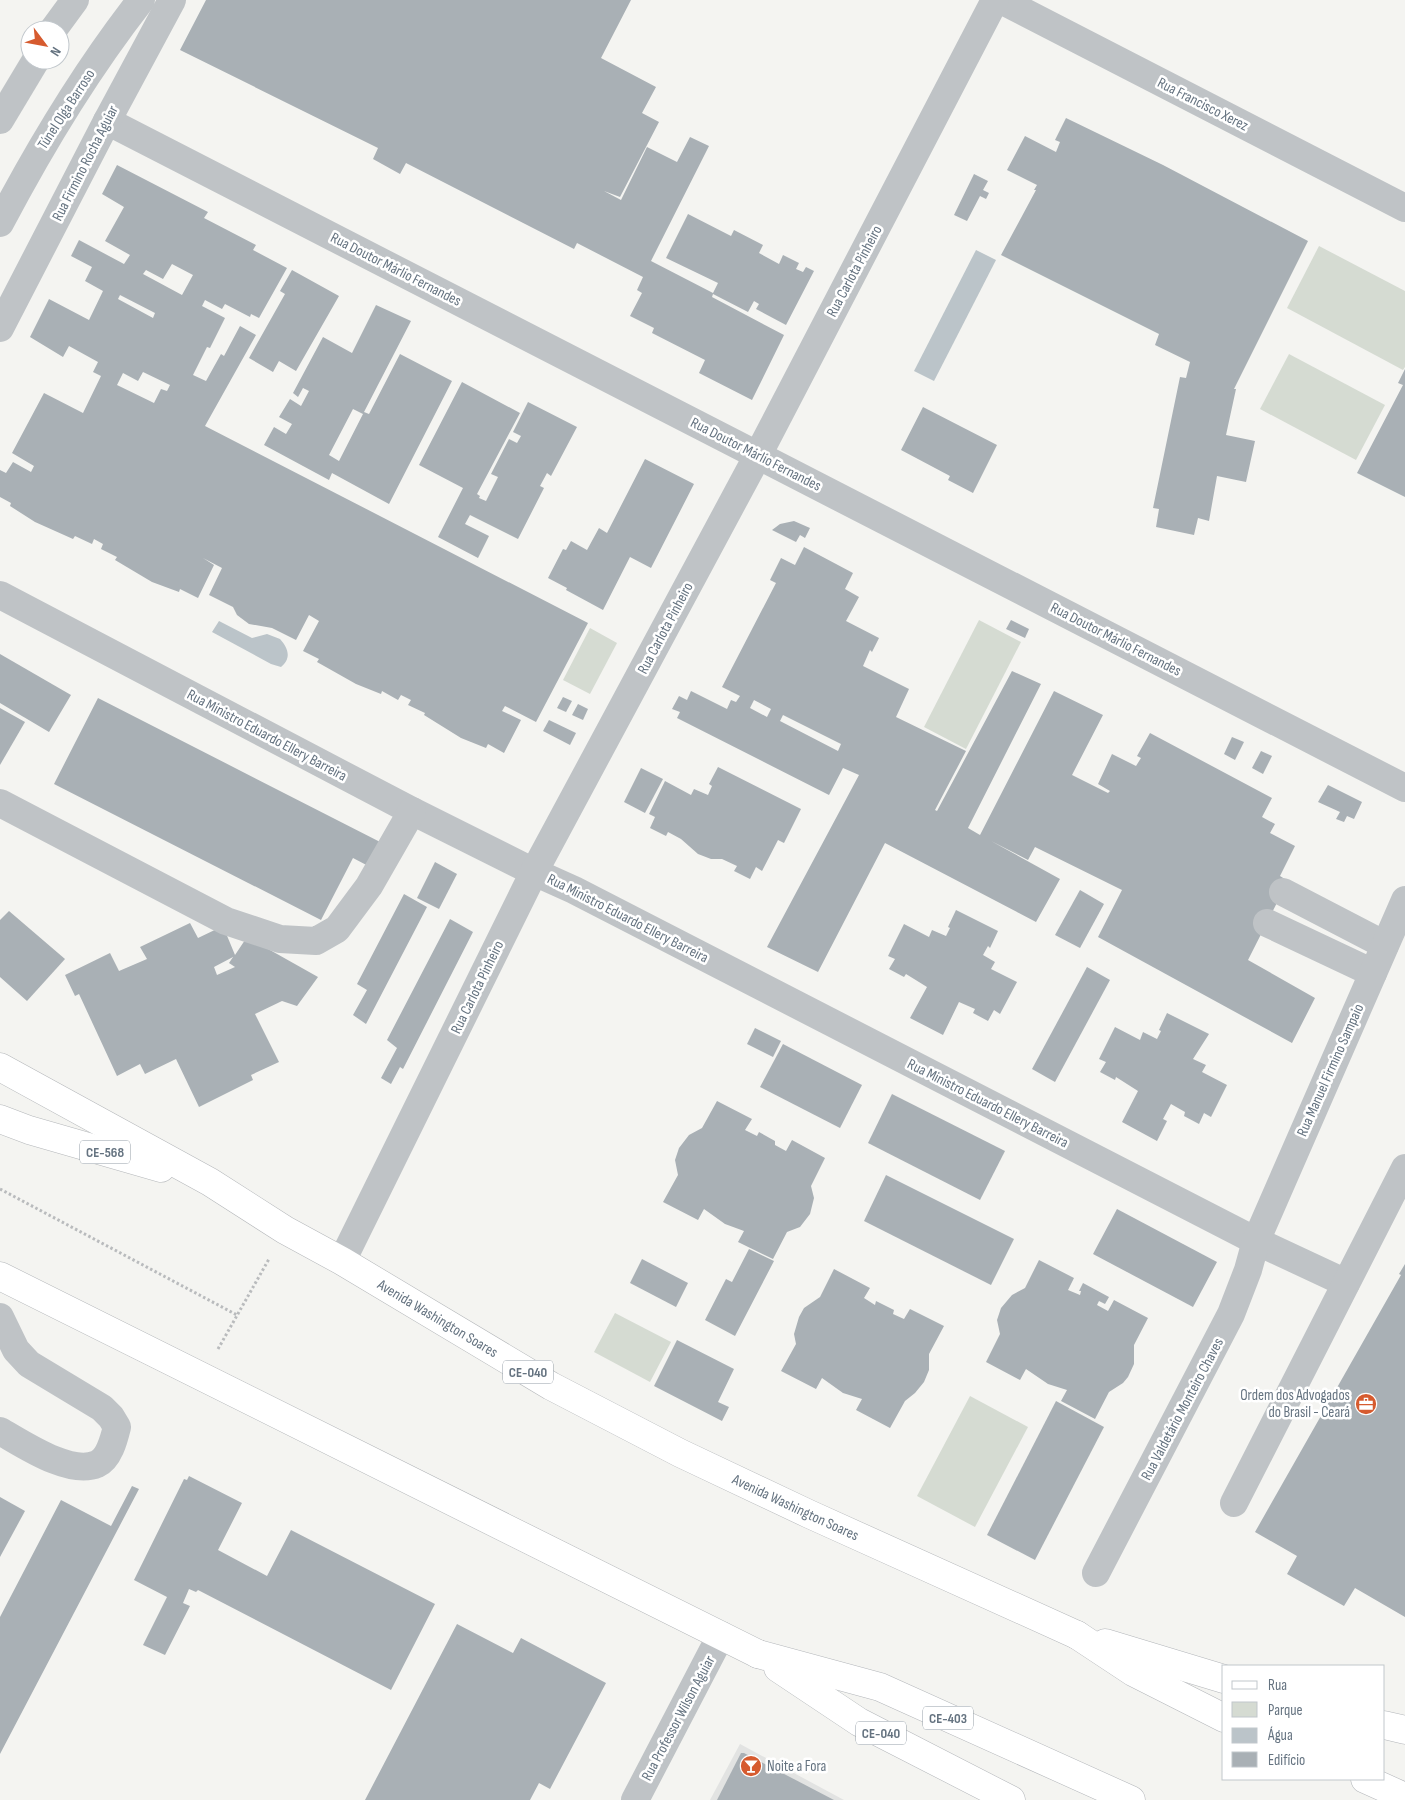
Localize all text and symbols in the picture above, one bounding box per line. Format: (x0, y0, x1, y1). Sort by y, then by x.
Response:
north arrow (20, 20, 70, 70)
text: N (46, 44, 65, 59)
street label: Túnel Olga Barroso (33, 66, 99, 153)
street label: Rua Francisco Xerez (1154, 73, 1252, 136)
street label: Rua Firmino Rocha Aguiar (48, 102, 123, 224)
street label: Rua Carlota Pinheiro (822, 222, 887, 320)
street label: Rua Doutor Márlio Fernandes (327, 228, 464, 311)
street label: Rua Doutor Márlio Fernandes (687, 413, 824, 496)
street label: Rua Carlota Pinheiro (633, 579, 698, 677)
street label: Rua Doutor Márlio Fernandes (1047, 598, 1184, 681)
street label: Rua Ministro Eduardo Ellery Barreira (184, 685, 350, 786)
street label: Rua Ministro Eduardo Ellery Barreira (544, 870, 712, 967)
street label: Rua Carlota Pinheiro (447, 938, 508, 1037)
street label: Rua Manuel Firmino Sampaio (1293, 1001, 1368, 1139)
street label: Rua Ministro Eduardo Ellery Barreira (904, 1055, 1072, 1152)
road number: CE-568 (80, 1140, 130, 1164)
street label: Avenida Washington Soares (373, 1275, 501, 1362)
street label: Rua Valdetário Monteiro Chaves (1137, 1335, 1228, 1484)
road number: CE-040 (503, 1360, 553, 1384)
place label: Ordem dos Advogados do Brasil - Ceará (1240, 1386, 1350, 1422)
office icon: Ordem dos Advogados do Brasil - Ceará (1354, 1392, 1378, 1416)
street label: Avenida Washington Soares (728, 1470, 862, 1545)
street label: Rua Professor Wilson Aguiar (637, 1652, 720, 1784)
legend (1222, 1665, 1385, 1780)
text: Rua (1268, 1676, 1287, 1695)
text: Parque (1268, 1701, 1303, 1720)
road number: CE-403 (923, 1706, 973, 1730)
road number: CE-040 (856, 1722, 906, 1745)
text: Água (1267, 1726, 1293, 1745)
text: Edifício (1268, 1751, 1305, 1770)
bar icon: Noite a Fora (739, 1754, 763, 1778)
place label: Noite a Fora (767, 1757, 826, 1776)

